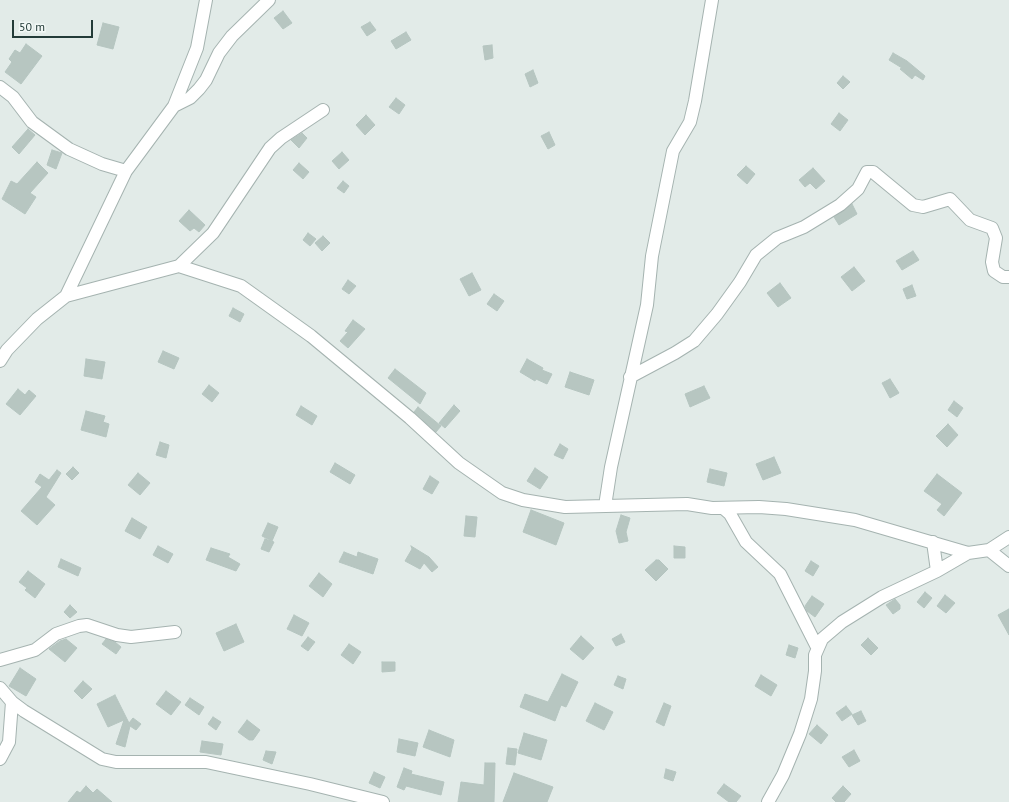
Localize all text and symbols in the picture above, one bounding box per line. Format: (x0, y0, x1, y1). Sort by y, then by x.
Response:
scale bar (14, 12, 95, 38)
text: 50 m (19, 19, 45, 34)

